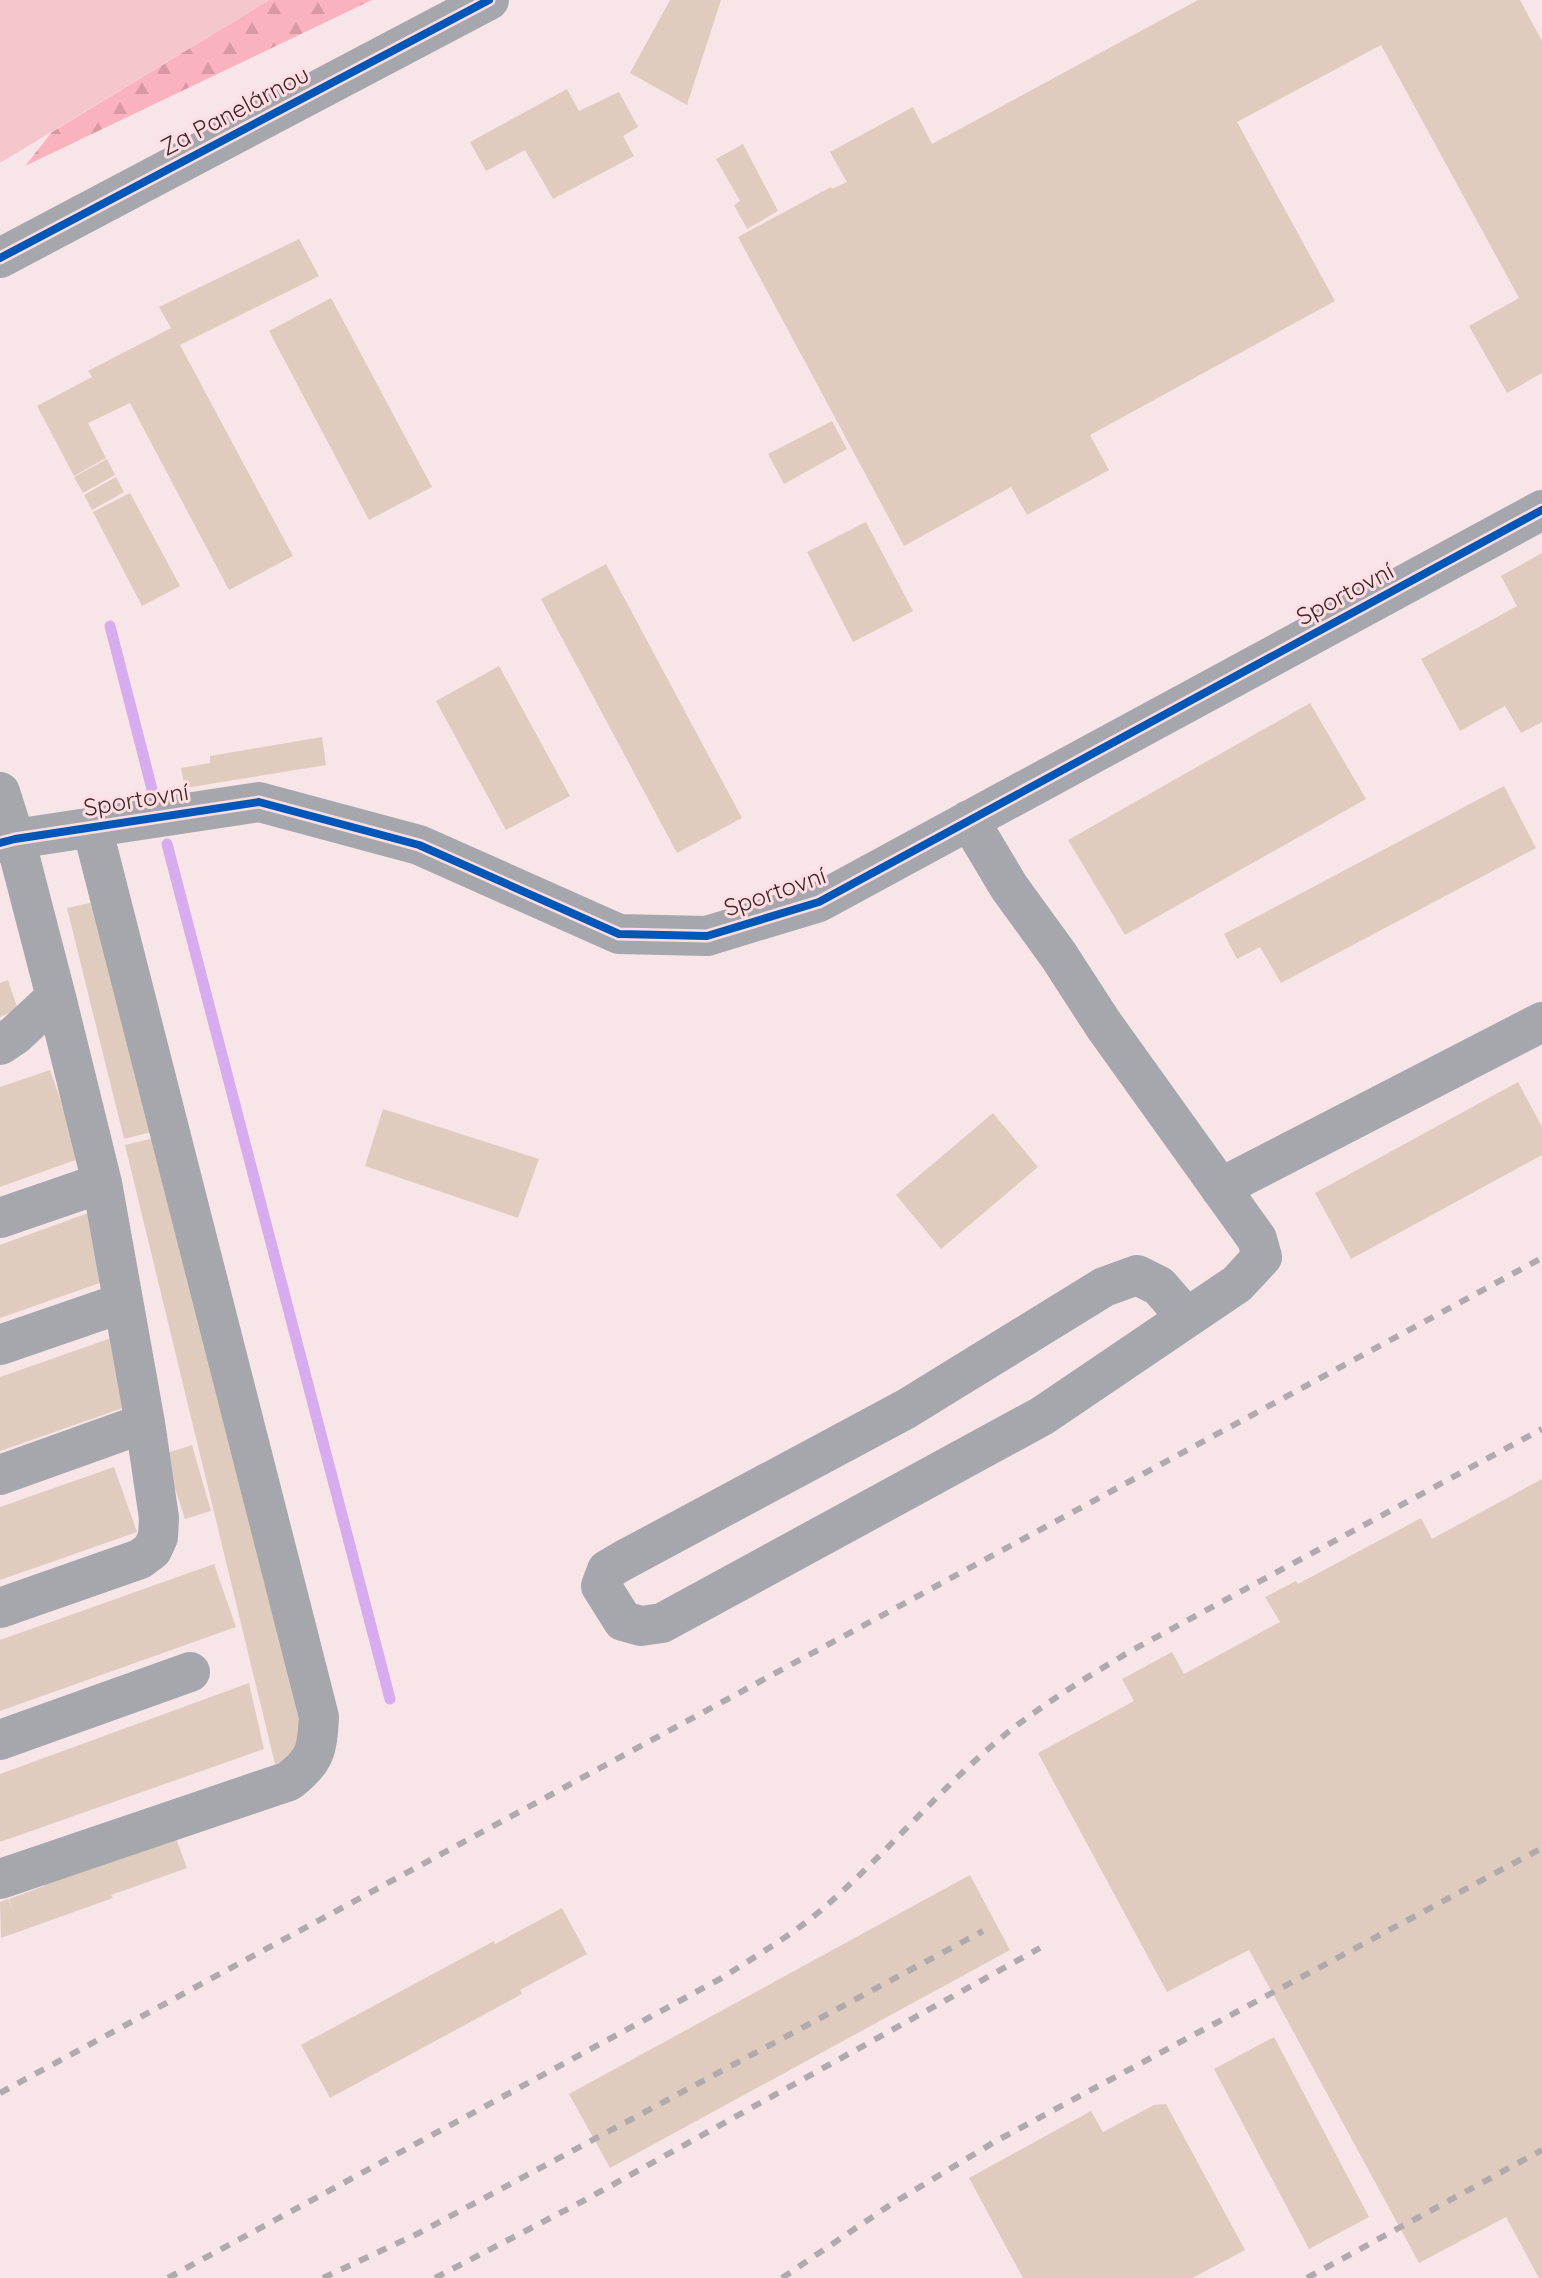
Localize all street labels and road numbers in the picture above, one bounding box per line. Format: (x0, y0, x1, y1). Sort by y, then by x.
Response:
street label: Za Panelárnou (155, 58, 314, 162)
street label: Sportovní (1291, 555, 1399, 631)
street label: Sportovní (81, 776, 191, 822)
street label: Sportovní (720, 859, 830, 922)

